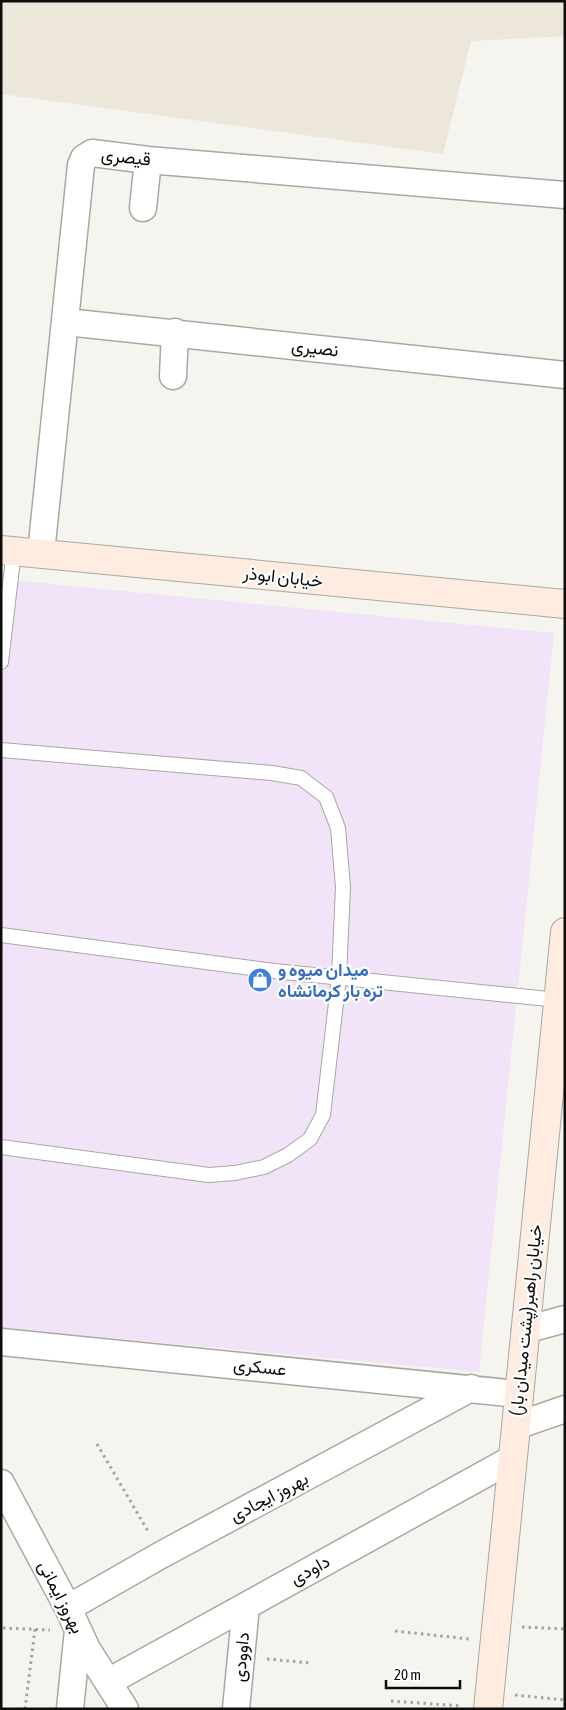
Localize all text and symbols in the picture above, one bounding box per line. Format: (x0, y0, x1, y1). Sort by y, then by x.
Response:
street label: قیصری (100, 143, 152, 171)
street label: نصیری (290, 335, 340, 361)
street label: خیابان ابوذر (241, 562, 324, 592)
place label: میدان میوه و تره بار کرمانشاه (278, 959, 383, 1002)
shop icon: میدان میوه و تره بار کرمانشاه (247, 967, 273, 993)
street label: خیابان راهبر(پشت میدان بار) (505, 1223, 548, 1417)
street label: عسکری (232, 1353, 288, 1381)
street label: بهروز ایجادی (226, 1467, 312, 1527)
street label: داودی (286, 1550, 334, 1590)
street label: بهروز ایمانی (33, 1557, 89, 1637)
street label: داوودی (228, 1631, 254, 1683)
scale bar (386, 1658, 460, 1690)
text: 20 m (394, 1666, 421, 1683)

